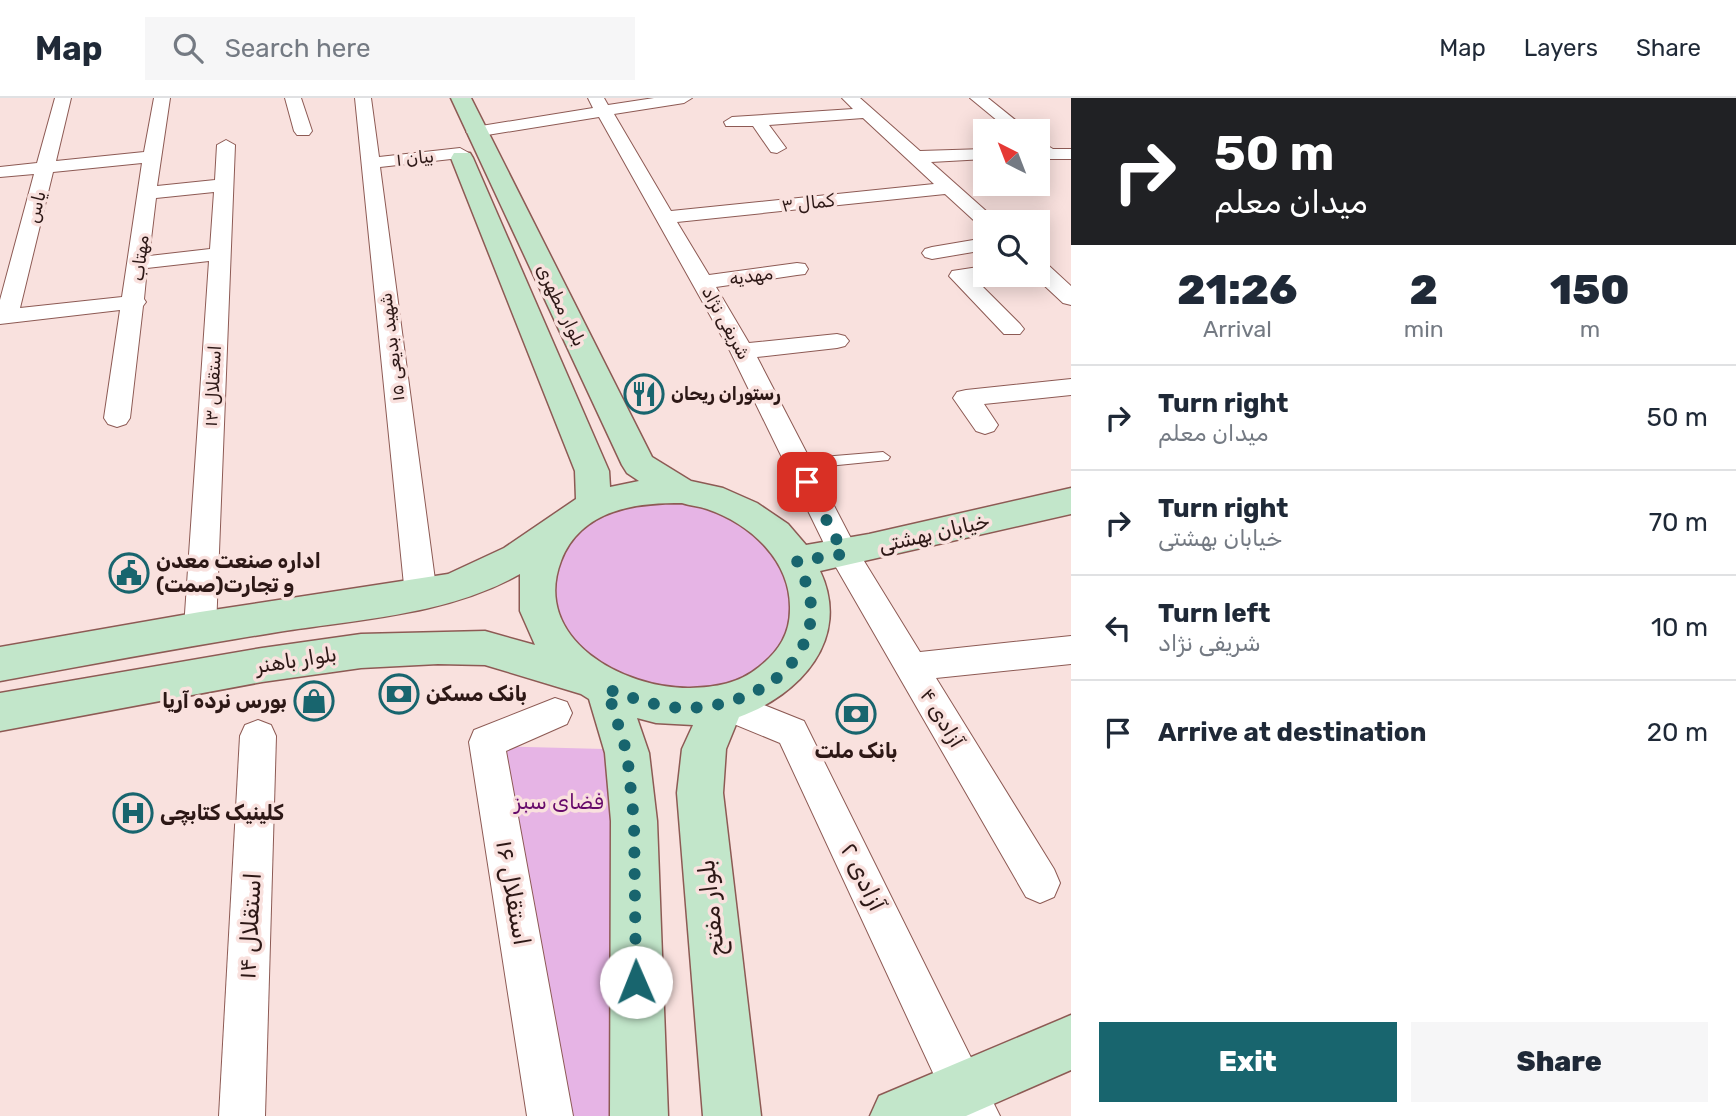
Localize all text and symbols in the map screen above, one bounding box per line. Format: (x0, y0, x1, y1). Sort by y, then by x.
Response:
search box (145, 17, 635, 80)
text: Map (35, 29, 103, 68)
icon: search (169, 29, 207, 67)
text: Search here (225, 33, 370, 64)
text: Map (1439, 34, 1486, 62)
text: Layers (1524, 34, 1598, 62)
text: Share (1636, 34, 1701, 62)
north arrow (973, 119, 1050, 196)
map controls (973, 119, 1050, 287)
text: 50 m (1214, 124, 1334, 182)
icon: right (1099, 126, 1190, 217)
street label: بیان ۱ (395, 145, 435, 171)
text: میدان معلم (1214, 183, 1368, 221)
street label: یاس (21, 188, 51, 225)
street label: کمال ۳ (781, 189, 835, 217)
button: search (973, 210, 1050, 287)
street label: مهتاب (126, 234, 154, 282)
street label: بلوار مطهری (532, 260, 590, 350)
street label: مهدیه (728, 262, 774, 290)
text: 21:26 (1177, 265, 1297, 315)
text: 2 (1410, 265, 1438, 315)
text: 150 (1550, 265, 1630, 315)
street label: شریفی نژاد (697, 283, 755, 363)
street label: شهید بدیعی ۱۵ (374, 291, 410, 403)
text: Arrival (1203, 315, 1272, 343)
text: min (1404, 315, 1444, 343)
text: m (1580, 315, 1600, 343)
street label: استقلال ۱۳ (200, 345, 226, 427)
restaurant icon: رستوران ریحان (623, 373, 665, 415)
place label: رستوران ریحان (671, 383, 781, 405)
text: Turn right (1158, 388, 1288, 419)
icon: right (1099, 399, 1137, 437)
text: 50 m (1647, 402, 1708, 433)
text: میدان معلم (1158, 419, 1269, 447)
pin (777, 452, 837, 512)
icon: arrive (788, 463, 826, 501)
text: Turn right (1158, 493, 1288, 524)
icon: right (1099, 504, 1137, 542)
text: 70 m (1649, 507, 1708, 538)
street label: خیابان بهشتی (876, 508, 992, 557)
text: خیابان بهشتی (1158, 524, 1282, 552)
place label: اداره صنعت معدن و تجارت(صمت) (156, 548, 321, 597)
public building icon: اداره صنعت معدن و تجارت(صمت) (108, 552, 150, 594)
text: Turn left (1158, 598, 1270, 629)
icon: left (1099, 609, 1137, 647)
text: 10 m (1651, 612, 1708, 643)
text: شریفی نژاد (1158, 629, 1261, 657)
street label: بلوار باهنر (252, 641, 338, 679)
bank icon: بانک مسکن (378, 673, 420, 715)
shop icon: بورس نرده آریا (293, 680, 335, 722)
place label: بانک مسکن (426, 681, 527, 706)
street label: آزادی ۴ (915, 684, 970, 752)
place label: بورس نرده آریا (162, 688, 287, 714)
bank icon: بانک ملت (835, 693, 877, 735)
icon: arrive (1099, 714, 1137, 752)
text: Arrive at destination (1158, 717, 1426, 748)
text: 20 m (1647, 717, 1708, 748)
place label: بانک ملت (815, 738, 897, 763)
park label: فضای سبز (512, 789, 604, 814)
hospital icon: کلینیک کتابچی (112, 792, 154, 834)
place label: کلینیک کتابچی (160, 800, 284, 826)
street label: استقلال ۱۶ (490, 838, 536, 948)
street label: آزادی ۲ (835, 838, 891, 916)
street label: بلوار مفتح (692, 858, 733, 958)
street label: استقلال ۱۴ (233, 872, 267, 980)
position arrow (599, 945, 673, 1019)
button: Exit (1099, 1022, 1397, 1102)
button: Share (1411, 1022, 1708, 1102)

